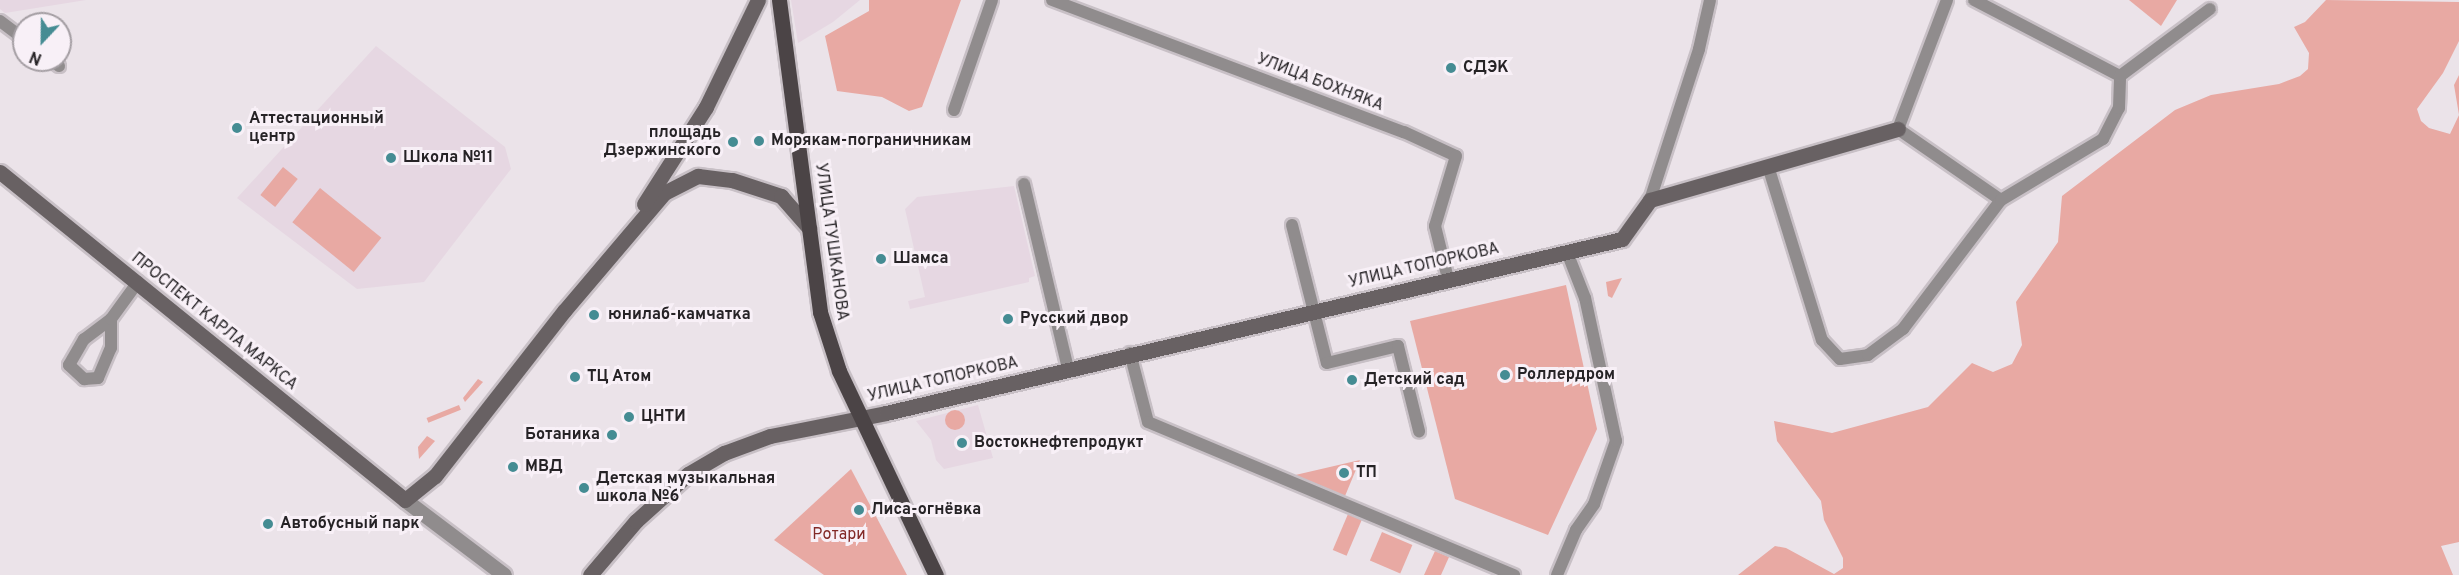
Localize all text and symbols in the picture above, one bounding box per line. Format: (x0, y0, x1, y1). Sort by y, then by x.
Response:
north arrow (12, 12, 72, 72)
text: N (27, 45, 45, 68)
street label: УЛИЦА БОХНЯКА (1254, 50, 1386, 116)
place label: СДЭК (1463, 58, 1509, 78)
marker: СДЭК (1444, 61, 1458, 75)
place label: Аттестационный центр (249, 109, 384, 147)
marker: Аттестационный центр (230, 121, 244, 135)
place label: площадь Дзержинского (604, 123, 721, 161)
place label: Морякам-пограничникам (771, 131, 971, 151)
marker: Морякам-пограничникам (752, 134, 766, 148)
marker: площадь Дзержинского (726, 135, 740, 149)
place label: Школа №11 (403, 148, 493, 168)
marker: Школа №11 (384, 151, 398, 165)
street label: УЛИЦА ТУШКАНОВА (810, 161, 852, 323)
street label: УЛИЦА ТОПОРКОВА (1346, 239, 1502, 293)
street label: ПРОСПЕКТ КАРЛА МАРКСА (127, 249, 301, 395)
place label: Шамса (893, 249, 948, 269)
marker: Шамса (874, 252, 888, 266)
place label: юнилаб-камчатка (608, 305, 751, 325)
marker: юнилаб-камчатка (585, 306, 603, 324)
place label: Русский двор (1020, 309, 1128, 329)
marker: Русский двор (1001, 312, 1015, 326)
street label: УЛИЦА ТОПОРКОВА (865, 353, 1021, 407)
place label: Роллердром (1517, 365, 1615, 385)
place label: ТЦ Атом (587, 367, 652, 387)
marker: Роллердром (1498, 368, 1512, 382)
marker: ТЦ Атом (568, 370, 582, 384)
place label: Детский сад (1364, 370, 1465, 390)
marker: Детский сад (1345, 373, 1359, 387)
place label: ЦНТИ (641, 407, 686, 427)
marker: ЦНТИ (622, 410, 636, 424)
place label: Ботаника (525, 425, 600, 445)
marker: Ботаника (605, 428, 619, 442)
place label: Востокнефтепродукт (974, 433, 1143, 453)
marker: Востокнефтепродукт (955, 436, 969, 450)
place label: МВД (525, 457, 563, 477)
marker: МВД (506, 460, 520, 474)
place label: ТП (1356, 463, 1377, 483)
marker: ТП (1337, 466, 1351, 480)
place label: Детская музыкальная школа №6 (596, 469, 775, 507)
marker: Детская музыкальная школа №6 (577, 481, 591, 495)
place label: Лиса-огнёвка (871, 500, 981, 520)
marker: Лиса-огнёвка (852, 503, 866, 517)
place label: Автобусный парк (280, 514, 420, 534)
marker: Автобусный парк (261, 517, 275, 531)
park label: Ротари (812, 525, 866, 545)

